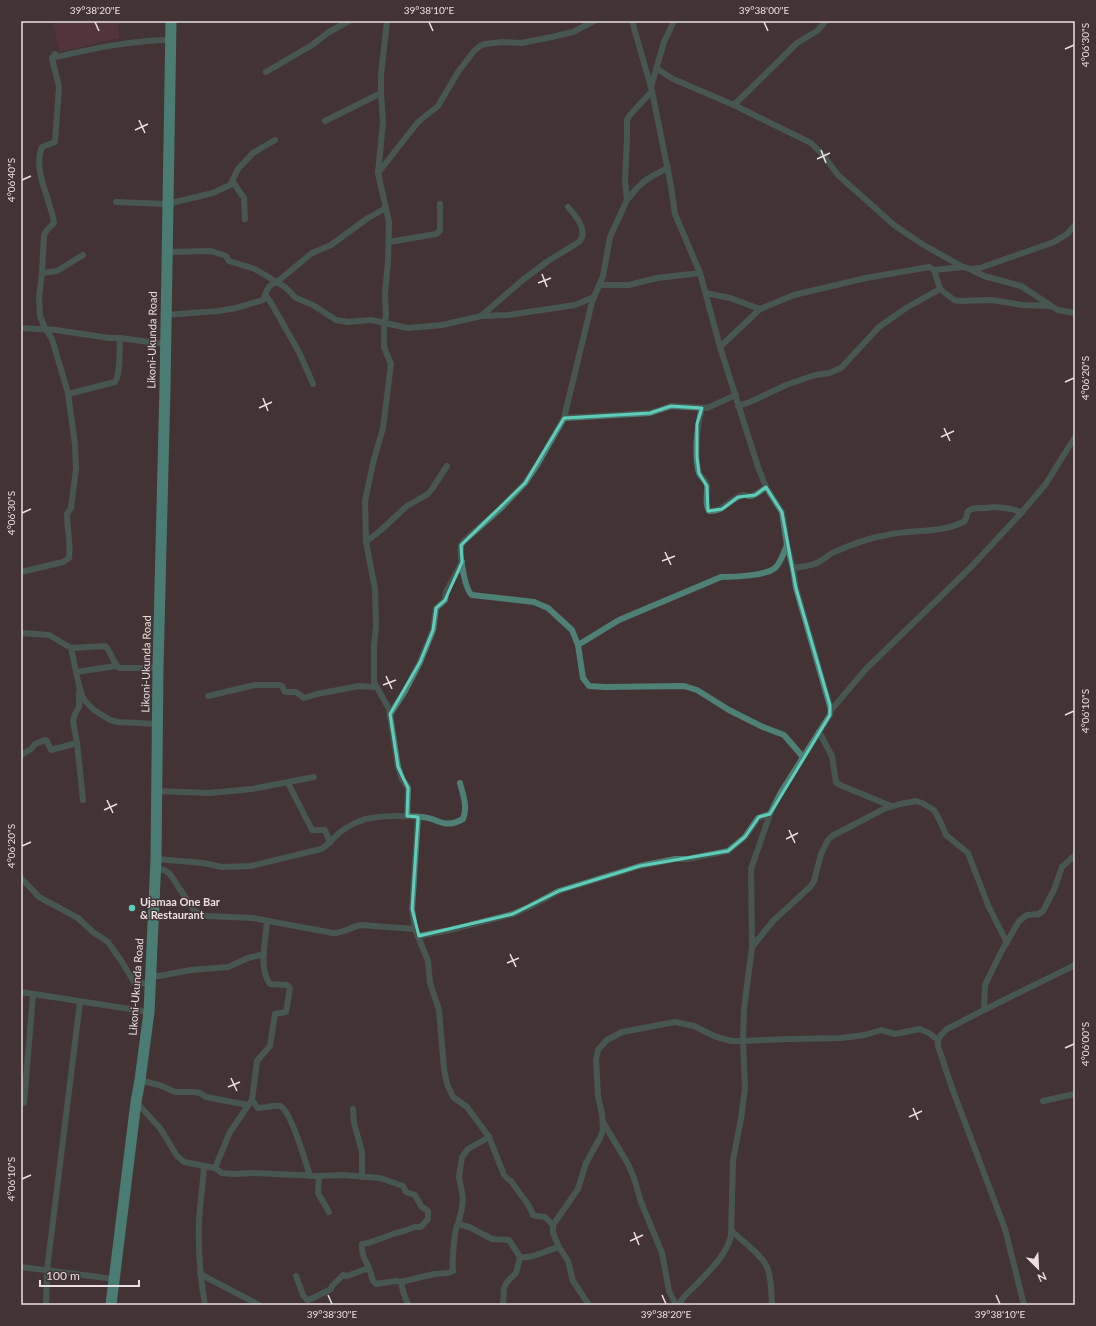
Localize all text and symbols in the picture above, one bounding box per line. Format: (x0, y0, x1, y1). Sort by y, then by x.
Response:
text: 39°38'20"E (70, 4, 120, 16)
text: 39°38'10"E (404, 4, 454, 16)
text: 39°38'00"E (739, 4, 789, 16)
text: 4°06'30"S (1079, 23, 1091, 67)
text: 4°06'40"S (5, 158, 17, 202)
street label: Likoni-Ukunda Road (144, 291, 159, 389)
text: 4°06'20"S (1079, 356, 1091, 400)
text: 4°06'30"S (5, 491, 17, 535)
street label: Likoni-Ukunda Road (138, 615, 153, 713)
text: 4°06'10"S (1079, 689, 1091, 733)
text: 4°06'20"S (5, 824, 17, 868)
place label: Ujamaa One Bar & Restaurant (140, 895, 221, 921)
marker: Ujamaa One Bar & Restaurant (127, 903, 137, 913)
street label: Likoni-Ukunda Road (126, 938, 145, 1036)
text: 4°06'00"S (1079, 1022, 1091, 1066)
text: 4°06'10"S (5, 1157, 17, 1201)
north arrow (1018, 1248, 1058, 1288)
scale bar (40, 1262, 139, 1288)
text: 100 m (46, 1268, 80, 1283)
text: N (1036, 1270, 1049, 1285)
text: 39°38'30"E (307, 1308, 357, 1320)
text: 39°38'20"E (641, 1308, 691, 1320)
text: 39°38'10"E (975, 1308, 1025, 1320)

